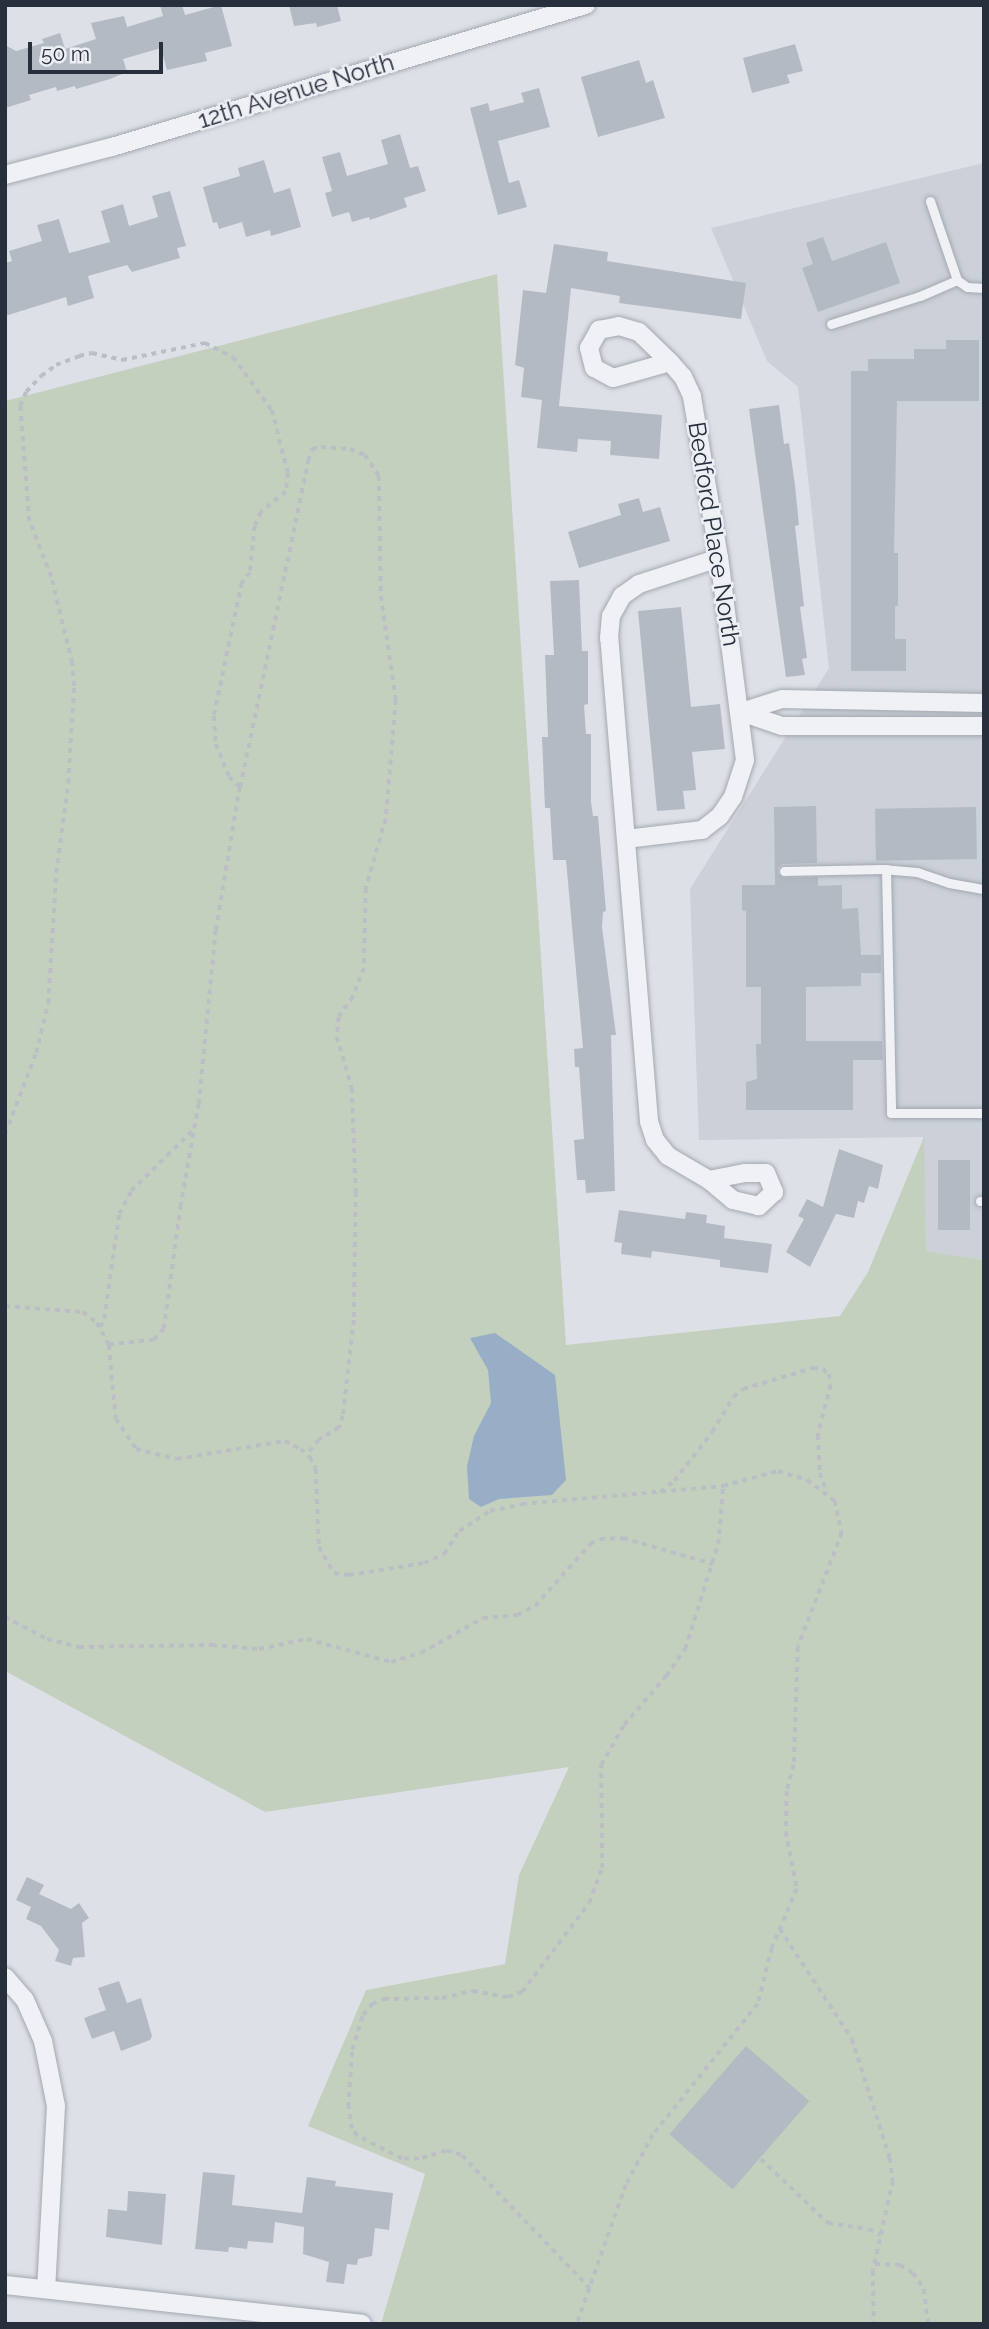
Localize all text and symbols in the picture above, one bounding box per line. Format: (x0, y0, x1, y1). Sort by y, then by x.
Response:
scale bar (32, 28, 166, 72)
text: 50 m (41, 41, 90, 66)
street label: 12th Avenue North (194, 47, 398, 135)
street label: Bedford Place North (682, 420, 746, 648)

